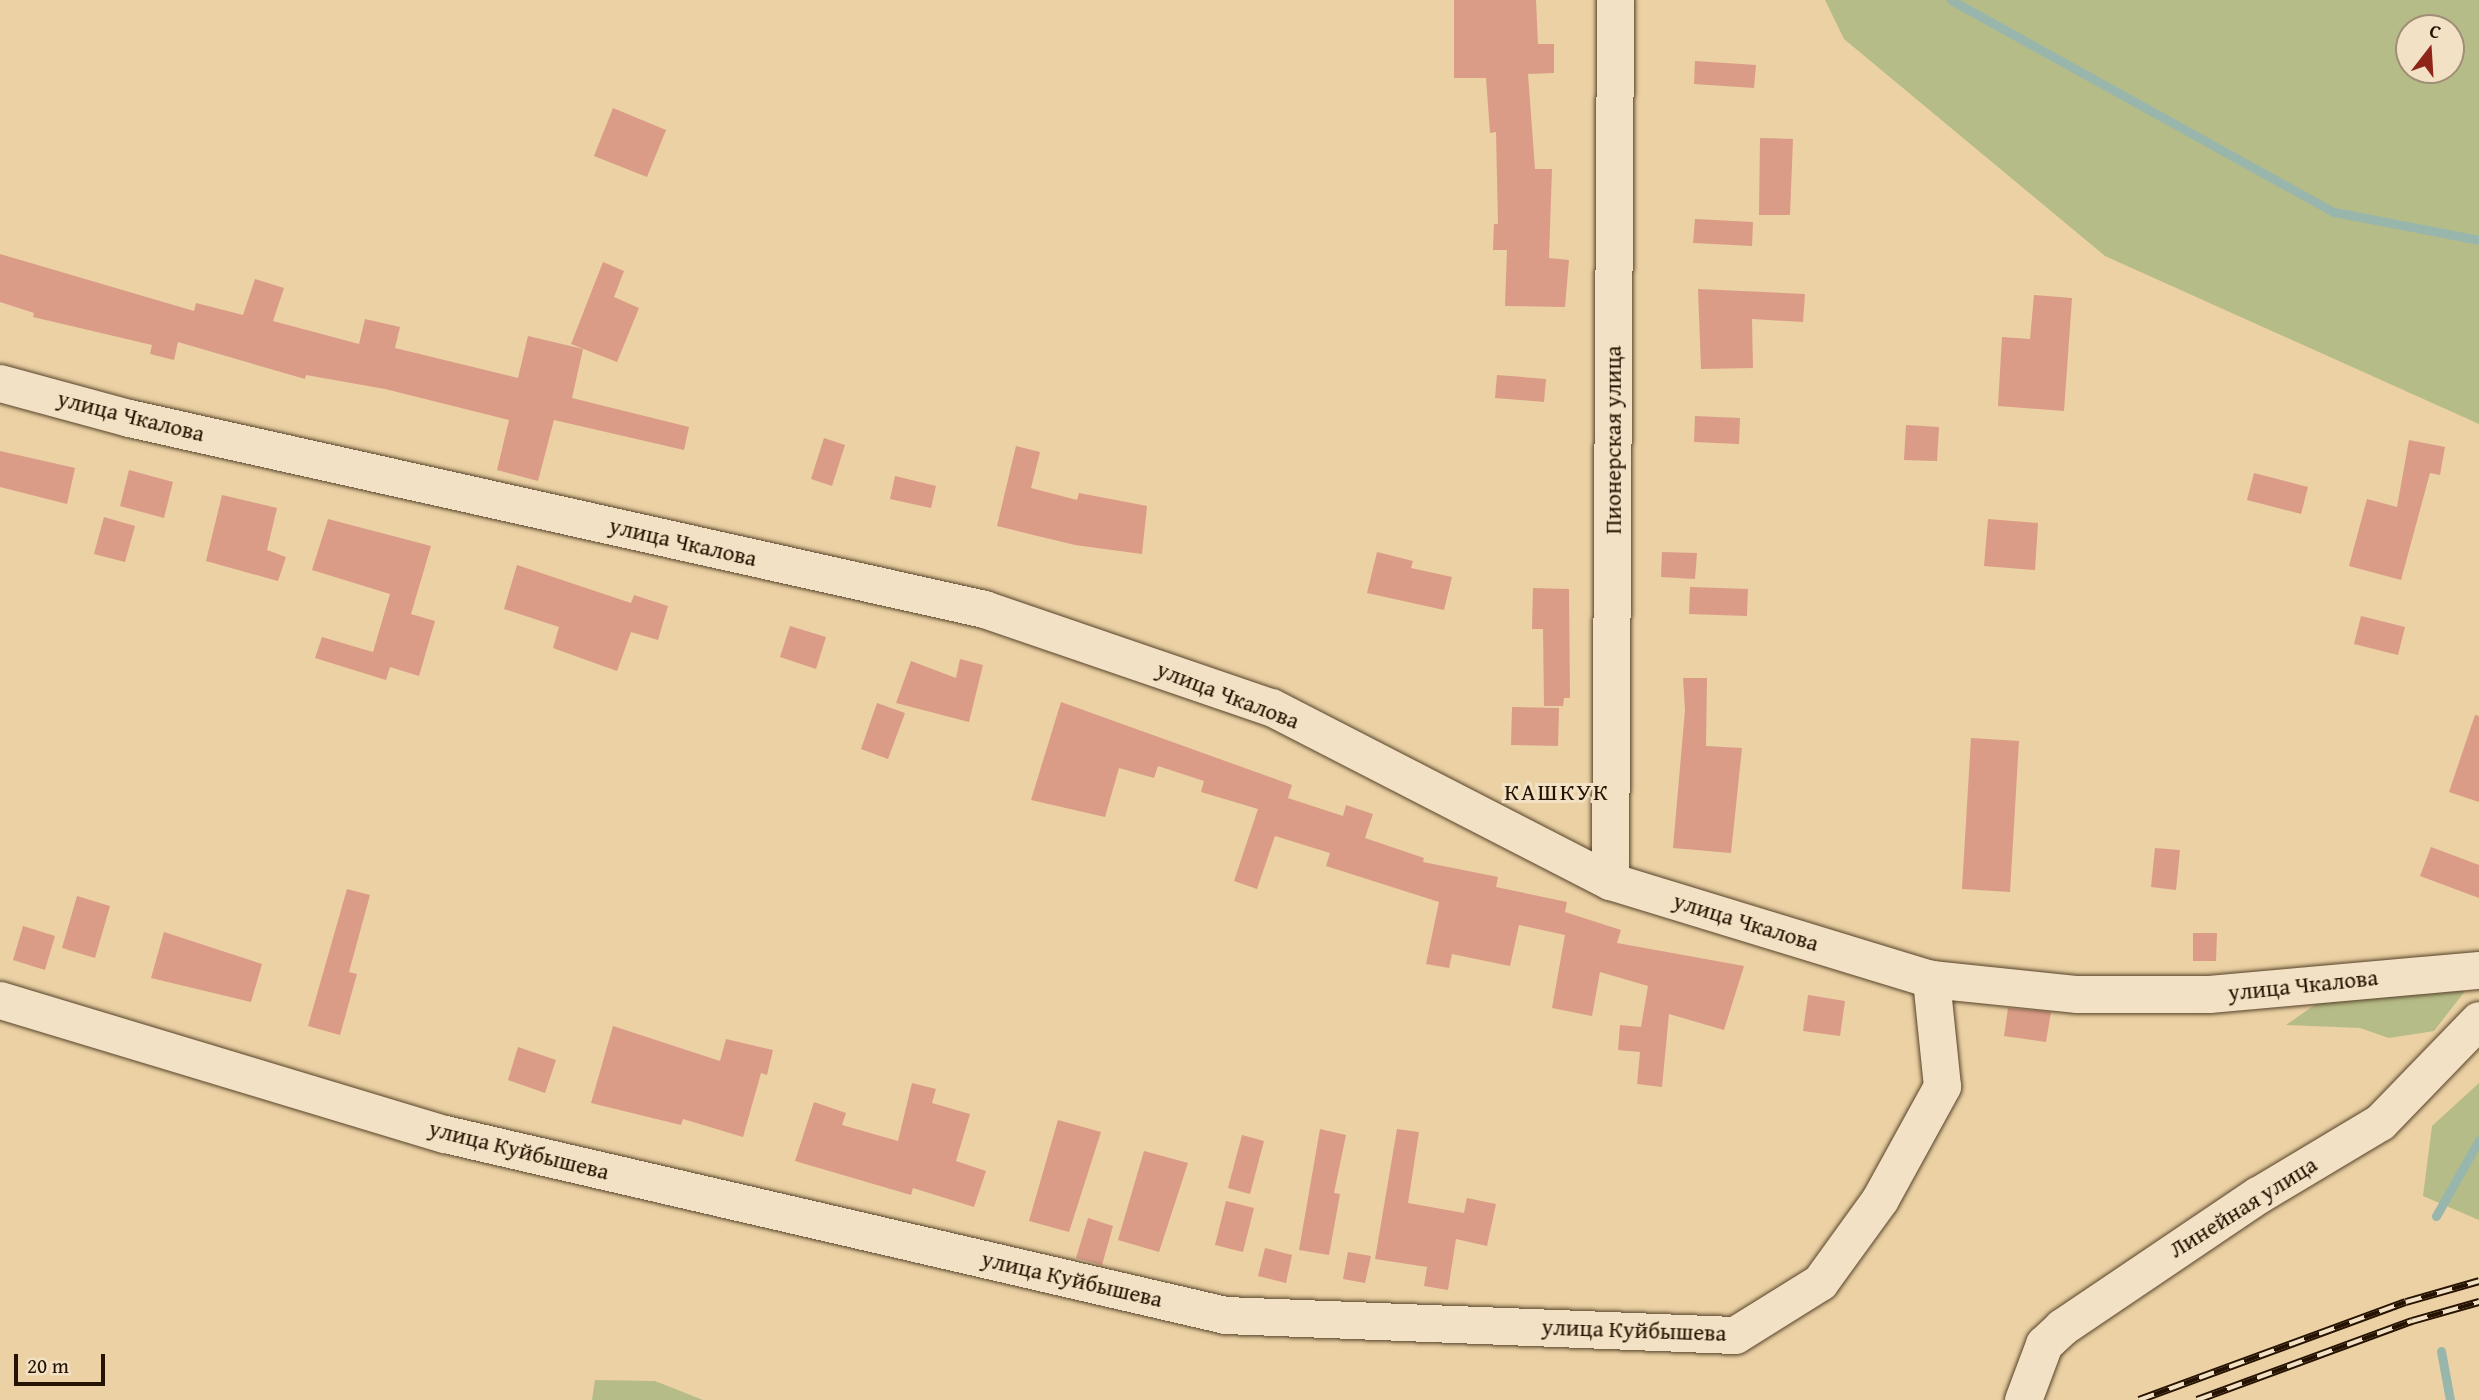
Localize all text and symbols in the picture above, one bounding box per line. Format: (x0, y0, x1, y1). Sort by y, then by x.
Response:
north arrow (2395, 14, 2465, 84)
text: С (2426, 16, 2445, 46)
street label: Пионерская улица (1599, 346, 1627, 534)
street label: улица Чкалова (55, 384, 207, 448)
street label: улица Чкалова (606, 512, 760, 572)
street label: улица Чкалова (1153, 655, 1303, 735)
district label: КАШКУК (1505, 778, 1609, 806)
street label: улица Чкалова (1670, 887, 1822, 957)
street label: улица Чкалова (2227, 963, 2379, 1007)
street label: улица Куйбышева (426, 1114, 612, 1186)
street label: Линейная улица (2164, 1150, 2322, 1264)
street label: улица Куйбышева (979, 1245, 1165, 1313)
street label: улица Куйбышева (1541, 1313, 1727, 1347)
scale bar (18, 1340, 108, 1384)
text: 20 m (27, 1350, 69, 1381)

